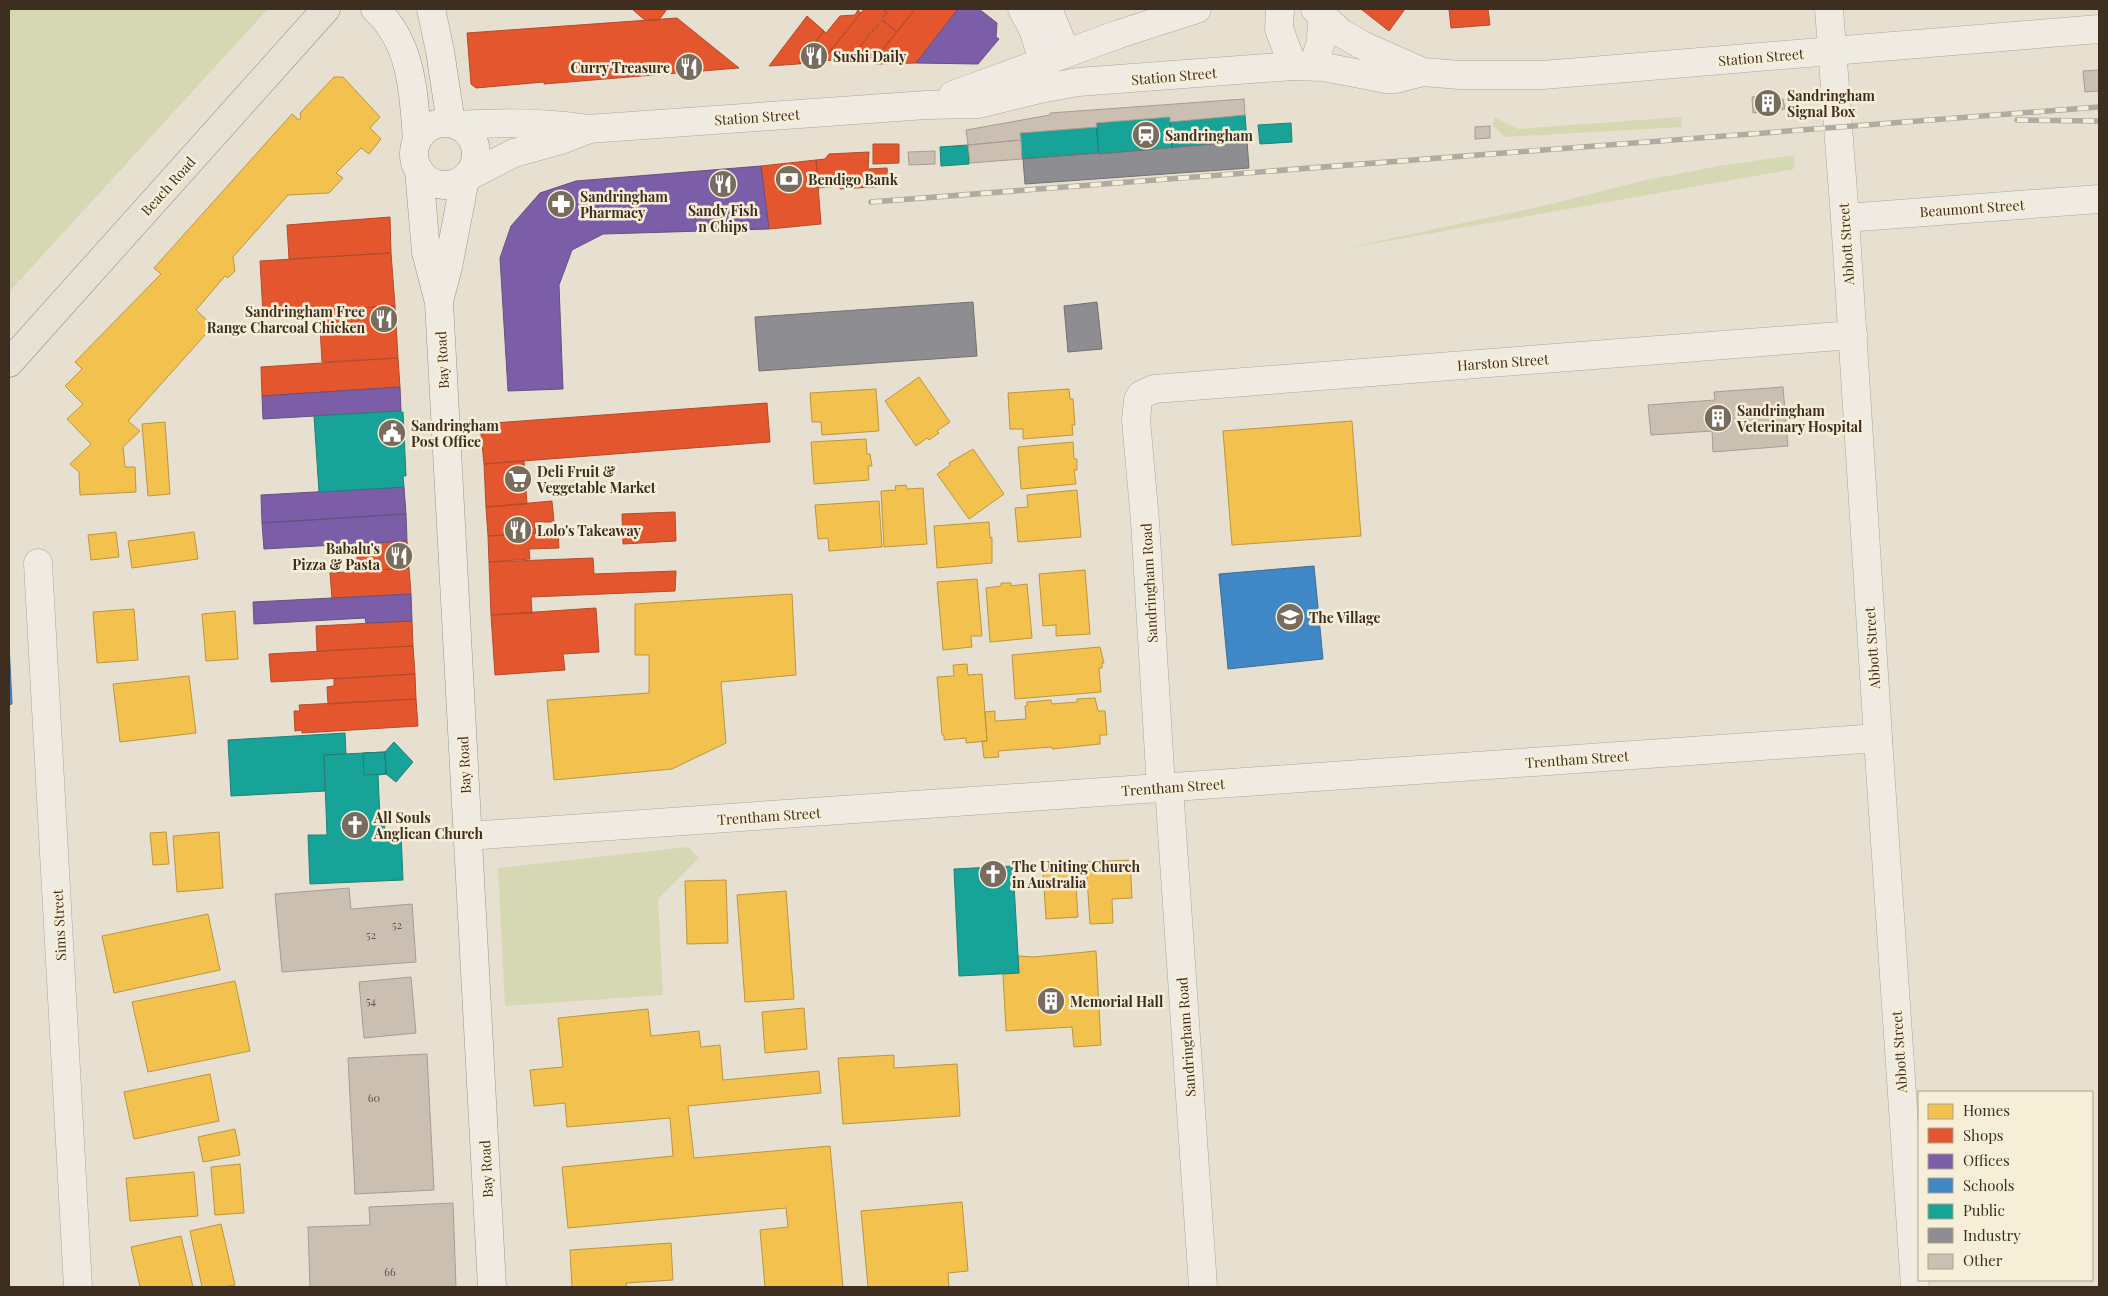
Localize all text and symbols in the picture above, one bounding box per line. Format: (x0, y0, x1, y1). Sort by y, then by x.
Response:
restaurant icon: Sushi Daily (799, 41, 829, 71)
street label: Station Street (1718, 44, 1806, 70)
place label: Sushi Daily (833, 47, 907, 66)
restaurant icon: Curry Treasure (674, 52, 704, 82)
place label: Curry Treasure (570, 58, 670, 77)
street label: Station Street (1131, 63, 1219, 89)
place label: Sandringham Signal Box (1787, 86, 1875, 121)
building icon: Sandringham Signal Box (1753, 88, 1783, 118)
street label: Station Street (714, 104, 801, 129)
station icon: Sandringham (1131, 120, 1161, 150)
place label: Sandringham (1165, 126, 1253, 145)
street label: Beach Road (136, 152, 200, 220)
bank icon: Bendigo Bank (774, 164, 804, 194)
restaurant icon: Sandy Fish n Chips (708, 169, 738, 199)
place label: Bendigo Bank (808, 170, 899, 189)
place label: Sandringham Pharmacy (580, 187, 668, 222)
pharmacy icon: Sandringham Pharmacy (546, 189, 576, 219)
street label: Beaumont Street (1919, 195, 2026, 221)
place label: Sandy Fish n Chips (688, 201, 759, 236)
street label: Abbott Street (1834, 201, 1858, 287)
place label: Sandringham Free Range Charcoal Chicken (207, 302, 365, 337)
restaurant icon: Sandringham Free Range Charcoal Chicken (369, 304, 399, 334)
street label: Bay Road (431, 331, 453, 389)
street label: Harston Street (1456, 349, 1551, 375)
place label: Sandringham Veterinary Hospital (1736, 401, 1863, 436)
building icon: Sandringham Veterinary Hospital (1703, 403, 1733, 433)
place label: Sandringham Post Office (411, 416, 499, 451)
public building icon: Sandringham Post Office (377, 418, 407, 448)
place label: Deli Fruit & Veggetable Market (536, 462, 656, 497)
supermarket icon: Deli Fruit & Veggetable Market (503, 464, 533, 494)
restaurant icon: Lolo's Takeaway (503, 515, 533, 545)
place label: Lolo's Takeaway (537, 521, 642, 540)
street label: Sandringham Road (1136, 523, 1162, 643)
place label: Babalu's Pizza & Pasta (292, 539, 381, 574)
restaurant icon: Babalu's Pizza & Pasta (384, 541, 414, 571)
school or university icon: The Village (1275, 602, 1305, 632)
street label: Abbott Street (1860, 605, 1884, 691)
place label: The Village (1309, 608, 1381, 627)
street label: Bay Road (453, 736, 475, 794)
street label: Trentham Street (1525, 746, 1630, 772)
street label: Trentham Street (1121, 774, 1226, 800)
street label: Trentham Street (717, 803, 822, 829)
place label: All Souls Anglican Church (373, 808, 484, 843)
church icon: All Souls Anglican Church (340, 810, 370, 840)
place label: The Uniting Church in Australia (1012, 857, 1140, 892)
church icon: The Uniting Church in Australia (978, 859, 1008, 889)
street label: Sims Street (48, 888, 70, 961)
house number: 52 (392, 917, 402, 932)
house number: 52 (366, 927, 376, 942)
street label: Sandringham Road (1172, 977, 1200, 1097)
building icon: Memorial Hall (1036, 986, 1066, 1016)
place label: Memorial Hall (1070, 992, 1164, 1011)
house number: 54 (366, 993, 377, 1008)
street label: Abbott Street (1887, 1009, 1911, 1095)
house number: 60 (368, 1090, 381, 1105)
legend (1918, 1091, 2093, 1281)
text: Homes (1963, 1100, 2010, 1120)
text: Shops (1963, 1125, 2004, 1145)
street label: Bay Road (475, 1140, 497, 1198)
text: Offices (1963, 1150, 2010, 1170)
text: Schools (1963, 1175, 2015, 1195)
text: Public (1963, 1200, 2005, 1220)
text: Industry (1963, 1225, 2021, 1245)
text: Other (1963, 1250, 2003, 1270)
house number: 66 (384, 1264, 396, 1279)

